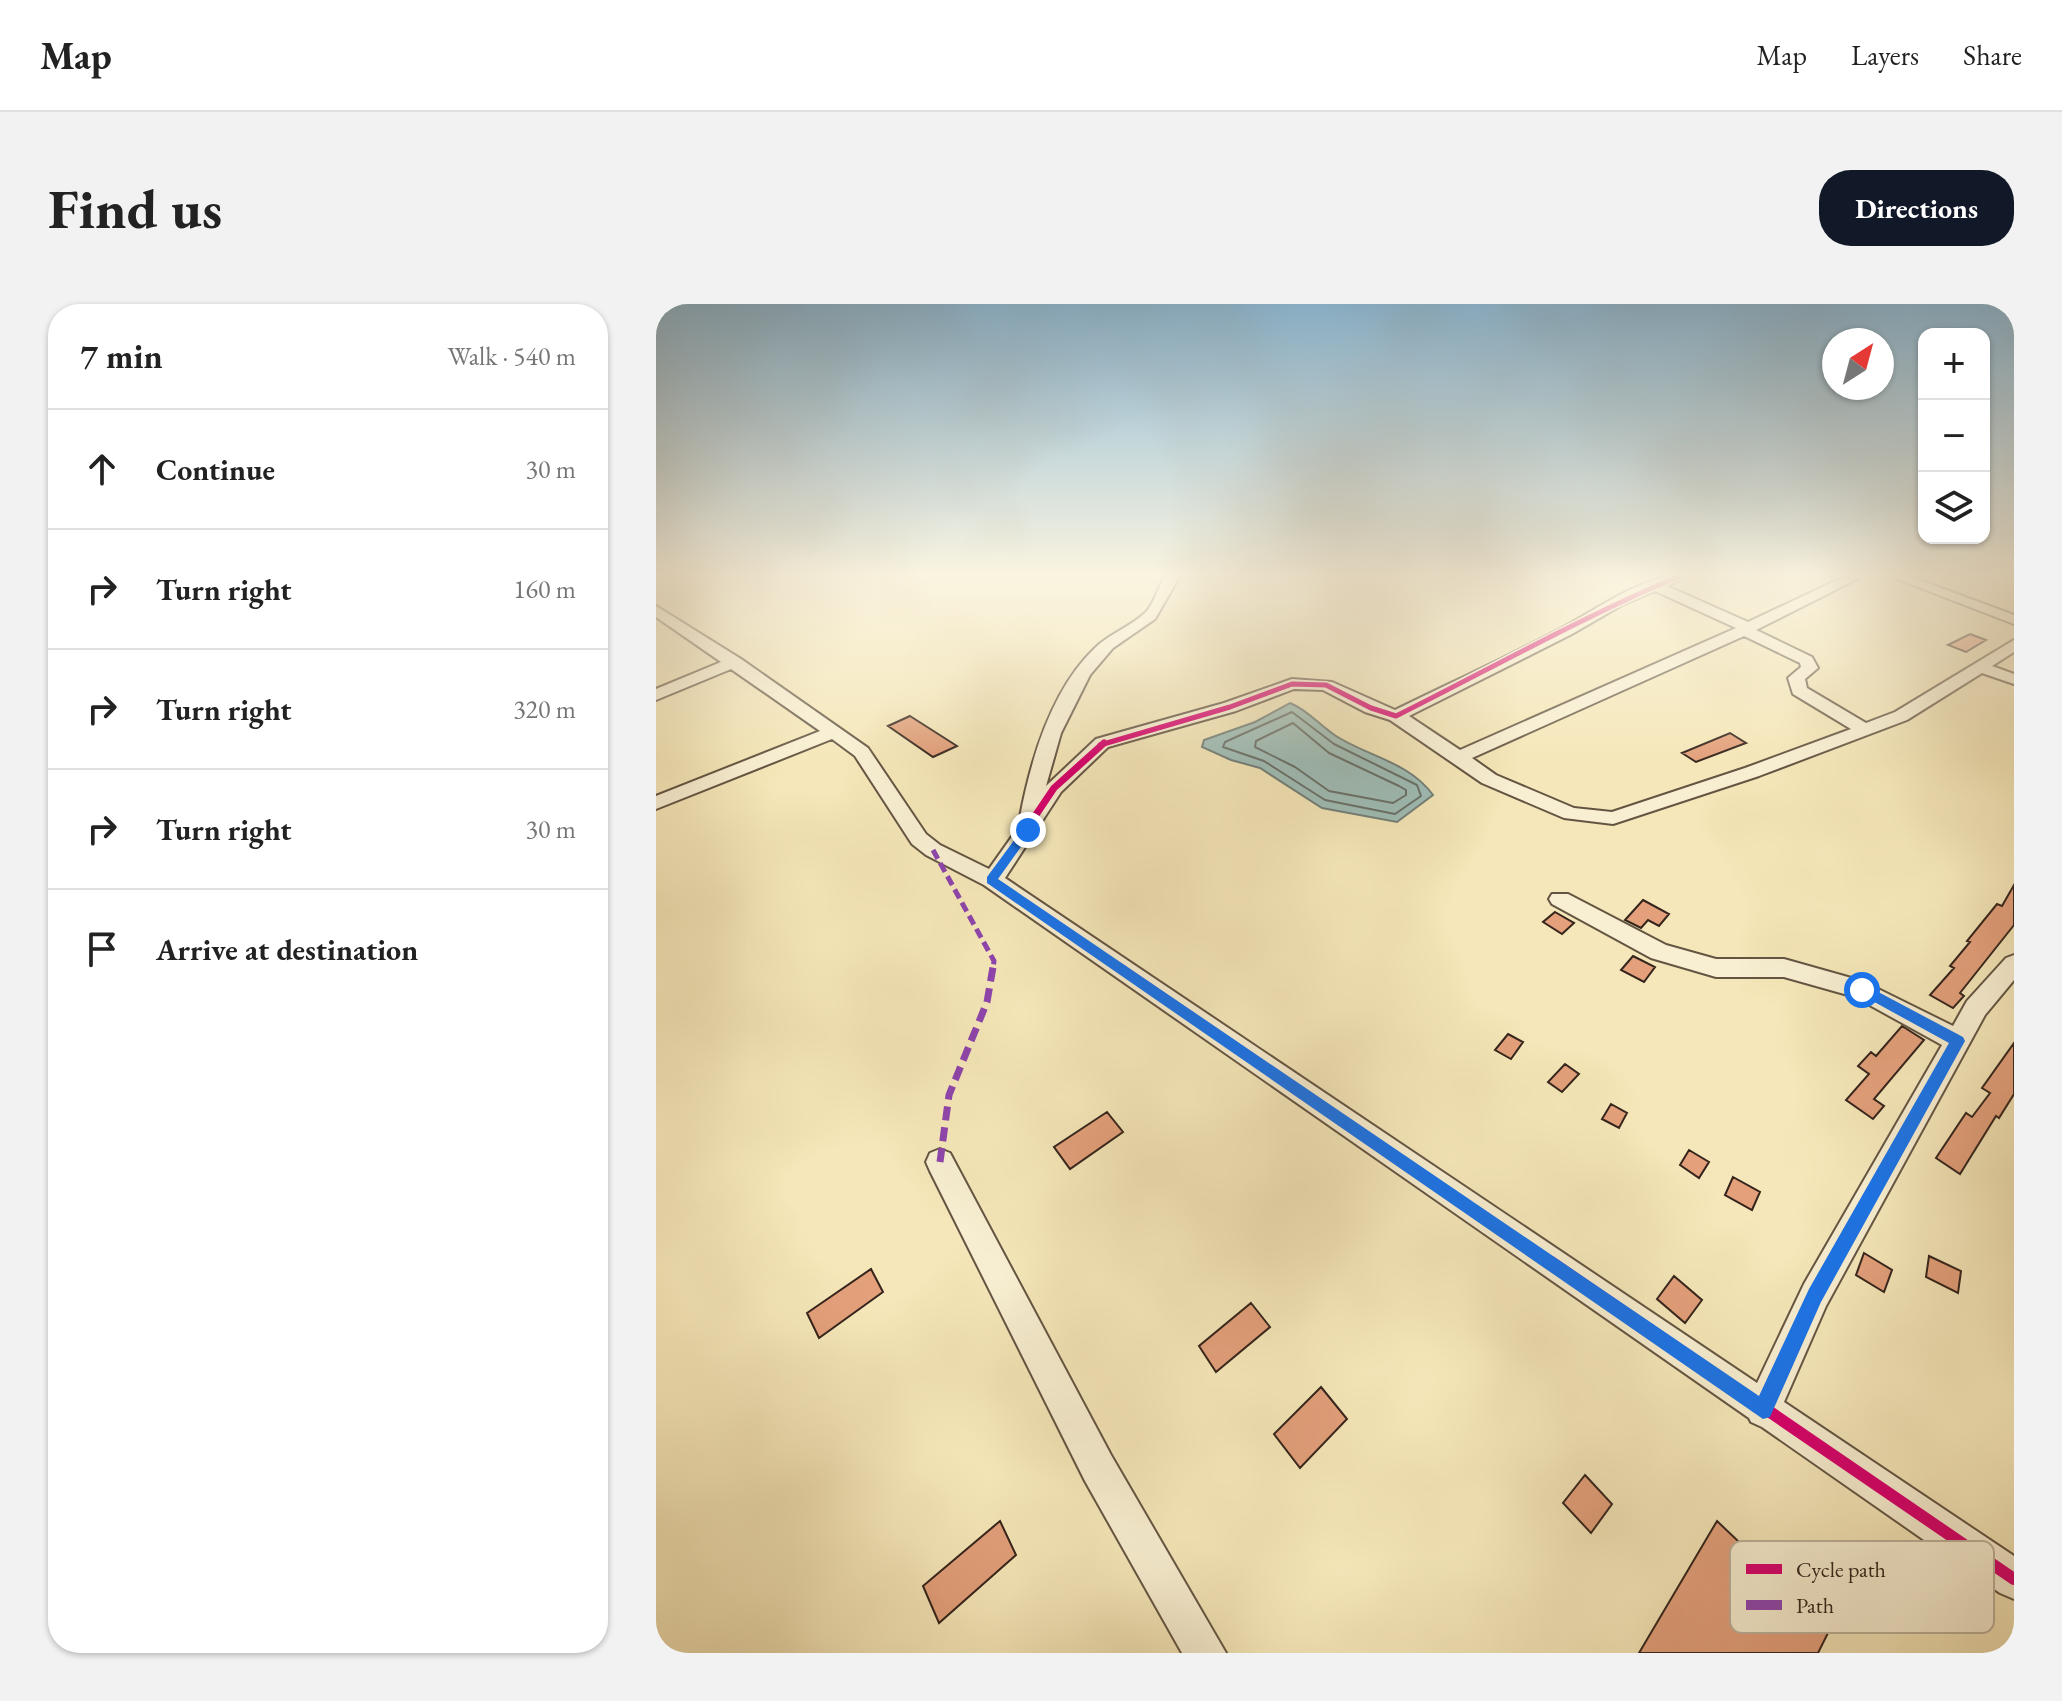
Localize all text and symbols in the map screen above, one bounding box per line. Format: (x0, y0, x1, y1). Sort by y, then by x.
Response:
text: Map (40, 31, 112, 80)
text: Map (1757, 37, 1807, 73)
text: Layers (1851, 37, 1919, 73)
text: Share (1963, 37, 2022, 73)
button: Directions (1819, 170, 2014, 246)
text: Find us (48, 172, 222, 245)
north arrow (1822, 328, 1894, 400)
map controls (1918, 328, 1990, 544)
button: + (1918, 328, 1990, 400)
text: 7 min (80, 334, 163, 378)
text: Walk · 540 m (448, 339, 576, 373)
button: − (1918, 400, 1990, 472)
icon: ahead (80, 447, 124, 491)
text: Continue (156, 450, 275, 489)
text: 30 m (526, 452, 576, 486)
button: layers (1918, 472, 1990, 544)
icon: right (80, 567, 124, 611)
text: Turn right (156, 570, 292, 609)
text: 160 m (513, 572, 576, 606)
icon: right (80, 687, 124, 731)
text: Turn right (156, 690, 292, 729)
text: 320 m (513, 692, 576, 726)
icon: right (80, 807, 124, 851)
text: Turn right (156, 810, 292, 849)
text: 30 m (526, 812, 576, 846)
route end (1010, 812, 1046, 848)
icon: arrive (80, 927, 124, 971)
text: Arrive at destination (156, 930, 418, 969)
route start (1844, 972, 1880, 1008)
legend (1730, 1541, 1994, 1633)
text: Cycle path (1796, 1555, 1886, 1584)
text: Path (1796, 1591, 1834, 1620)

